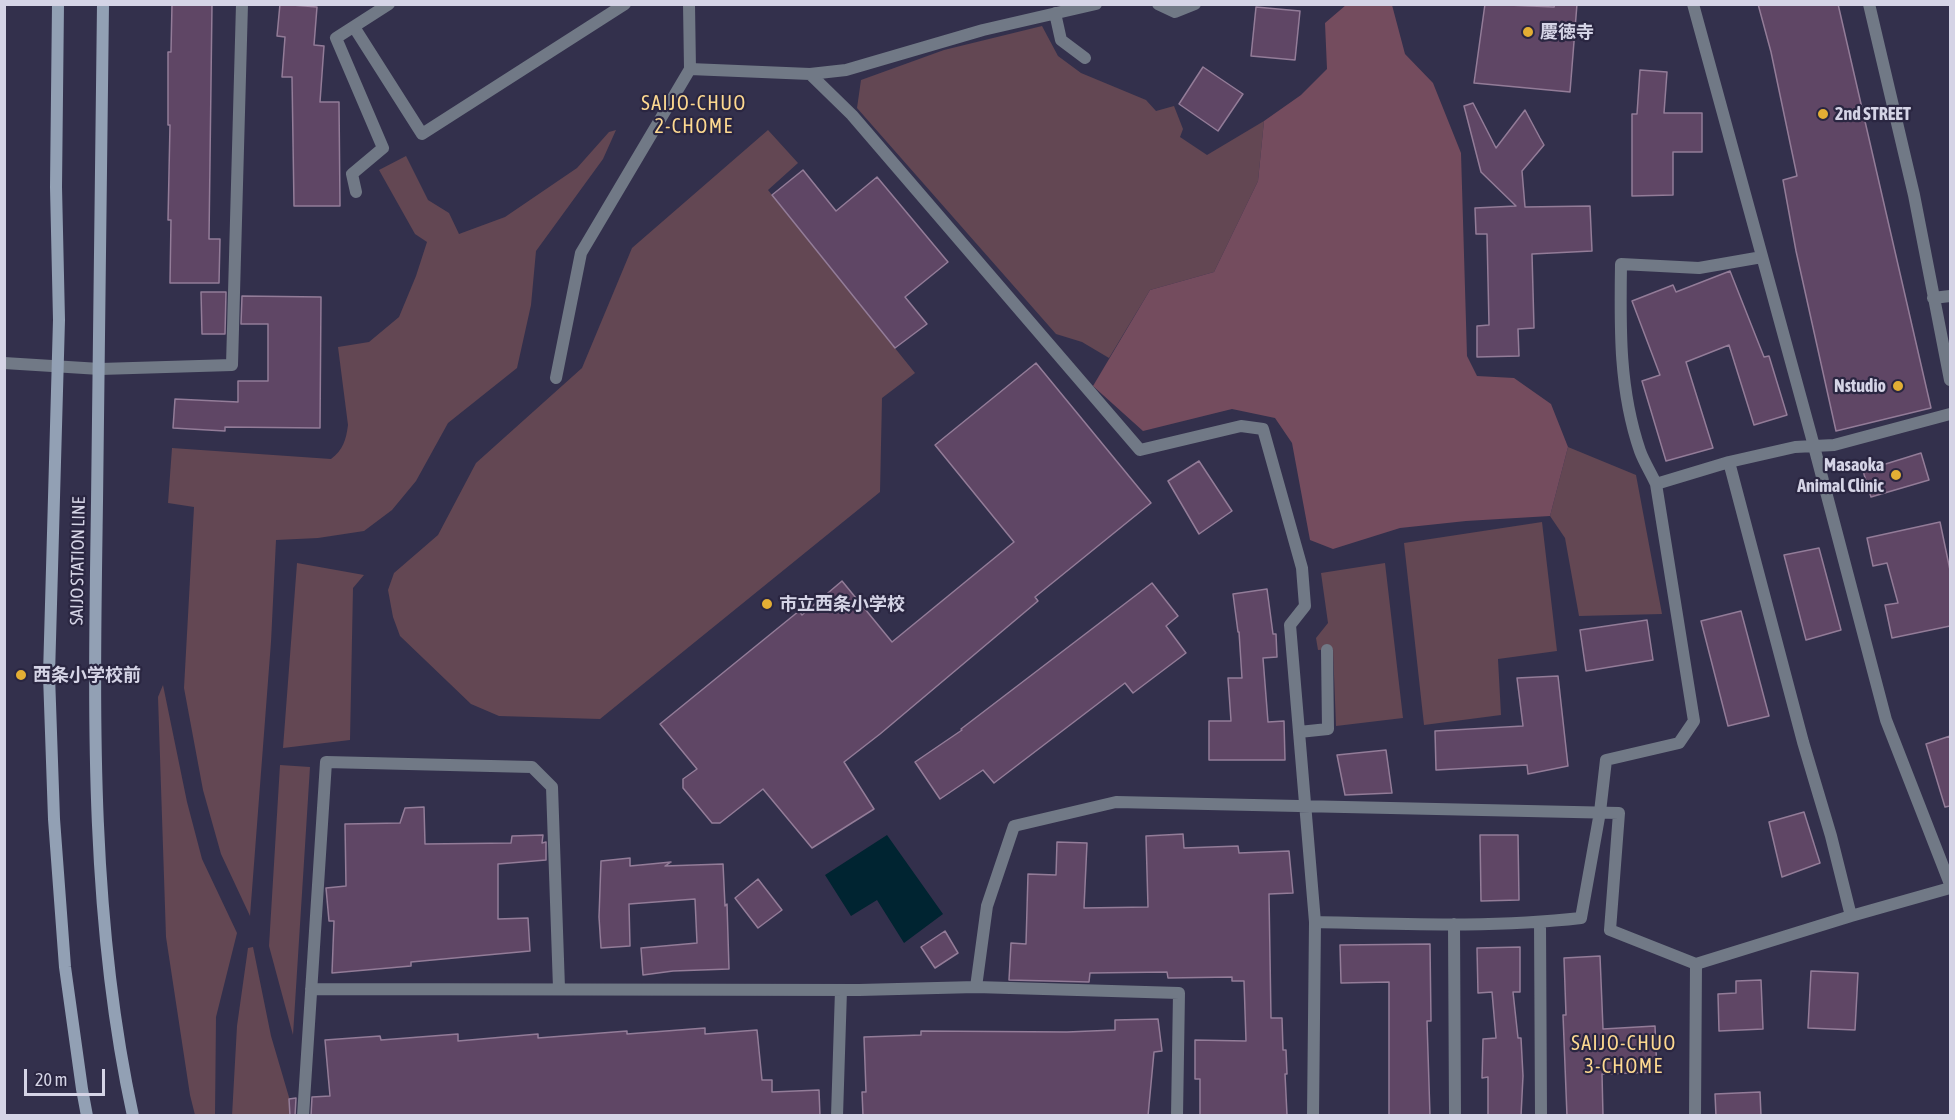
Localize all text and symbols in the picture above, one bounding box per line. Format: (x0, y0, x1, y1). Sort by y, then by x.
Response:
place label: 慶徳寺 (1540, 21, 1594, 43)
marker: 慶徳寺 (1521, 25, 1535, 39)
district label: SAIJO-CHUO 2-CHOME (641, 92, 747, 139)
place label: 2nd STREET (1835, 103, 1911, 125)
marker: 2nd STREET (1816, 107, 1830, 121)
place label: Nstudio (1834, 375, 1886, 397)
marker: Nstudio (1891, 379, 1905, 393)
place label: Masaoka Animal Clinic (1797, 454, 1884, 496)
marker: Masaoka Animal Clinic (1889, 468, 1903, 482)
street label: SAIJO STATION LINE (66, 497, 90, 625)
place label: 市立西条小学校 (779, 593, 905, 615)
marker: 市立西条小学校 (760, 597, 774, 611)
place label: 西条小学校前 (33, 664, 141, 686)
marker: 西条小学校前 (14, 668, 28, 682)
district label: SAIJO-CHUO 3-CHOME (1571, 1032, 1677, 1079)
scale bar (27, 1057, 108, 1095)
text: 20 m (35, 1069, 67, 1090)

